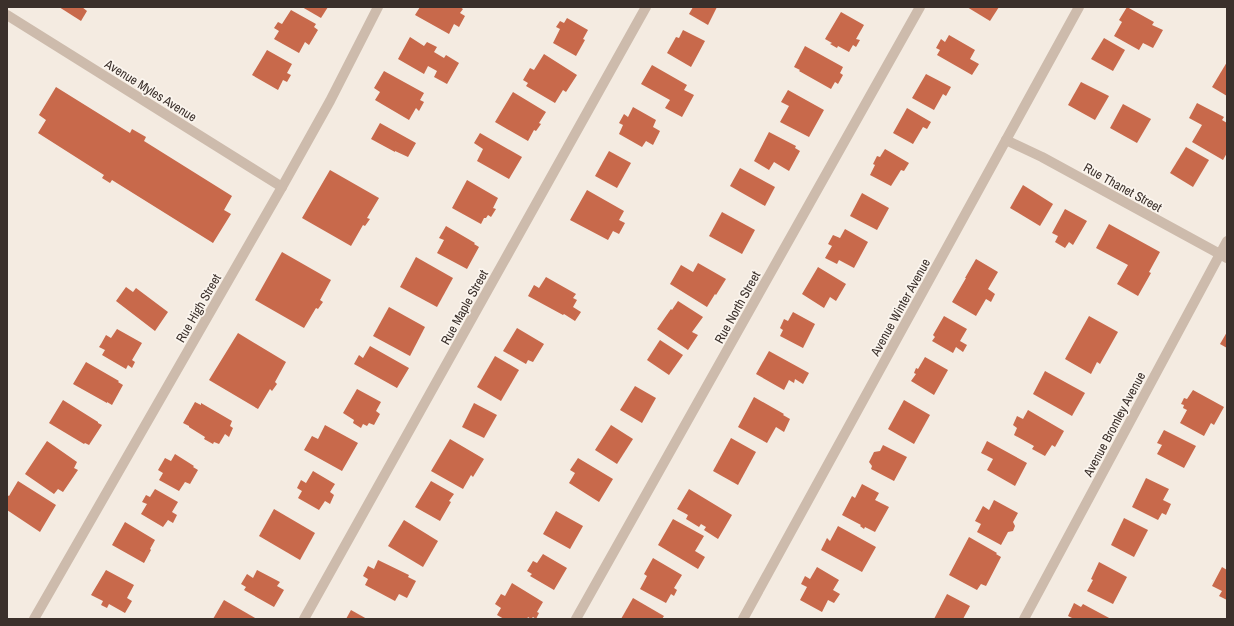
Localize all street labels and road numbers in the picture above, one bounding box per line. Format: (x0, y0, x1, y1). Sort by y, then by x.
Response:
street label: Avenue Myles Avenue (101, 55, 200, 126)
street label: Rue Thanet Street (1081, 159, 1165, 216)
street label: Avenue Winter Avenue (866, 256, 934, 360)
street label: Rue Maple Street (437, 267, 492, 348)
street label: Rue North Street (711, 268, 764, 346)
street label: Rue High Street (172, 271, 225, 346)
street label: Avenue Bromley Avenue (1079, 369, 1149, 480)

